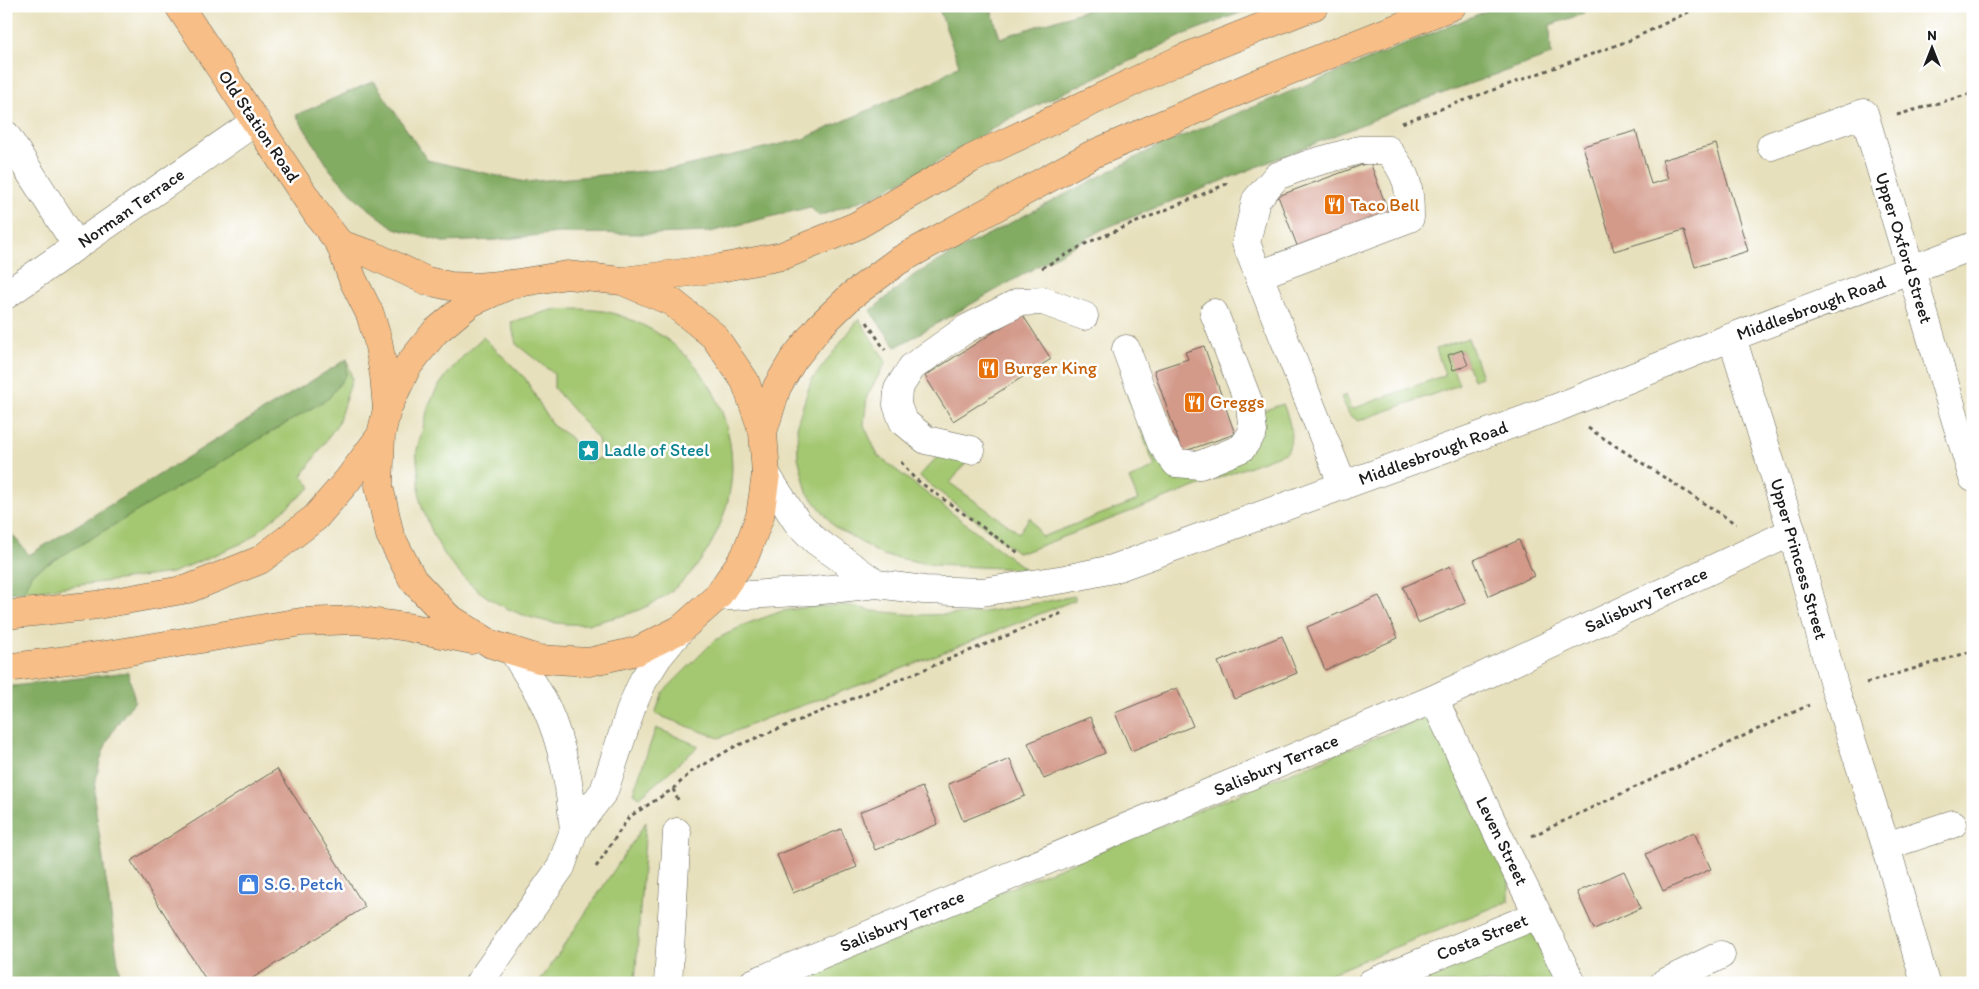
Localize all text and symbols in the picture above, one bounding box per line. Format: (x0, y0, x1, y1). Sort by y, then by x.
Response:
north arrow (1906, 22, 1956, 72)
text: N (1927, 27, 1937, 44)
street label: Old Station Road (213, 66, 305, 187)
street label: Norman Terrace (73, 163, 189, 253)
street label: Upper Oxford Street (1871, 170, 1938, 326)
restaurant icon: Taco Bell (1322, 193, 1346, 217)
place label: Taco Bell (1350, 194, 1420, 216)
street label: Middlesbrough Road (1733, 271, 1889, 345)
restaurant icon: Burger King (976, 356, 1000, 380)
place label: Burger King (1004, 357, 1098, 379)
restaurant icon: Greggs (1182, 390, 1206, 414)
place label: Greggs (1210, 391, 1265, 413)
street label: Middlesbrough Road (1355, 416, 1511, 490)
place icon: Ladle of Steel (576, 438, 600, 462)
place label: Ladle of Steel (604, 439, 709, 461)
street label: Upper Princess Street (1765, 476, 1833, 642)
street label: Salisbury Terrace (1581, 562, 1711, 638)
street label: Salisbury Terrace (1210, 729, 1342, 801)
street label: Leven Street (1471, 793, 1533, 889)
shop icon: S.G. Petch (236, 872, 260, 896)
place label: S.G. Petch (264, 873, 344, 895)
street label: Salisbury Terrace (836, 885, 968, 957)
street label: Costa Street (1433, 909, 1531, 965)

